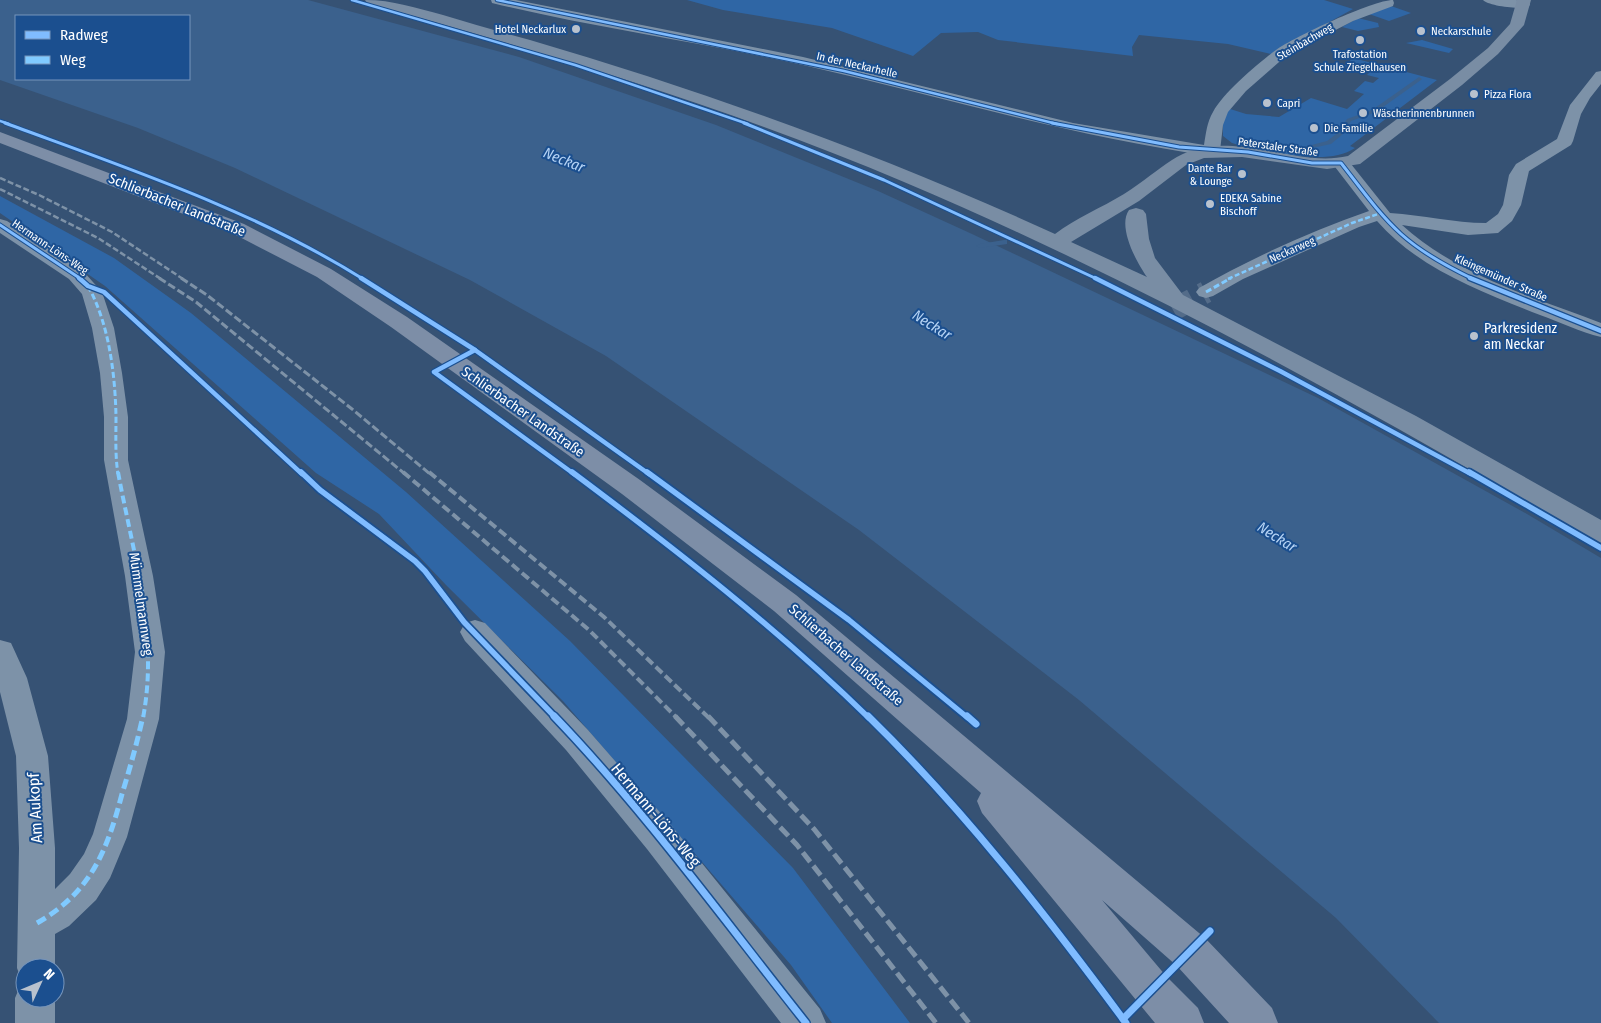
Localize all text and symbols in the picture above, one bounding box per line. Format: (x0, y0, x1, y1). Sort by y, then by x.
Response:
legend (15, 15, 190, 80)
street label: Steinbachweg (1275, 20, 1336, 63)
place label: Hotel Neckarlux (495, 23, 566, 36)
marker: Hotel Neckarlux (570, 23, 582, 35)
marker: Neckarschule (1415, 25, 1427, 37)
place label: Neckarschule (1431, 25, 1491, 38)
text: Radweg (60, 26, 108, 44)
marker: Trafostation Schule Ziegelhausen (1354, 34, 1366, 46)
place label: Trafostation Schule Ziegelhausen (1314, 48, 1406, 74)
street label: In der Neckarhelle (815, 49, 899, 81)
text: Weg (60, 51, 86, 69)
marker: Pizza Flora (1468, 88, 1480, 100)
place label: Pizza Flora (1484, 88, 1531, 101)
marker: Capri (1261, 97, 1273, 109)
place label: Capri (1277, 97, 1301, 110)
marker: Wäscherinnenbrunnen (1357, 107, 1369, 119)
place label: Wäscherinnenbrunnen (1373, 107, 1475, 120)
marker: Die Familie (1308, 122, 1320, 134)
place label: Die Familie (1324, 122, 1373, 135)
street label: Peterstaler Straße (1237, 135, 1319, 159)
water label: Neckar (541, 144, 588, 177)
place label: Dante Bar & Lounge (1188, 162, 1232, 188)
marker: Dante Bar & Lounge (1236, 168, 1248, 180)
street label: Schlierbacher Landstraße (106, 170, 248, 240)
place label: EDEKA Sabine Bischoff (1220, 192, 1282, 218)
marker: EDEKA Sabine Bischoff (1204, 198, 1216, 210)
street label: Hermann-Löns-Weg (9, 217, 91, 278)
street label: Neckarweg (1267, 234, 1318, 266)
street label: Kleingemünder Straße (1453, 252, 1549, 304)
water label: Neckar (909, 306, 956, 344)
place label: Parkresidenz am Neckar (1484, 320, 1558, 353)
marker: Parkresidenz am Neckar (1468, 330, 1480, 342)
street label: Schlierbacher Landstraße (458, 363, 588, 461)
water label: Neckar (1254, 518, 1301, 556)
street label: Mümmelmannweg (125, 551, 157, 657)
street label: Schlierbacher Landstraße (785, 601, 907, 709)
street label: Hermann-Löns-Weg (607, 759, 705, 871)
street label: Am Aukopf (24, 771, 46, 844)
north arrow (15, 958, 65, 1008)
text: N (40, 965, 58, 983)

